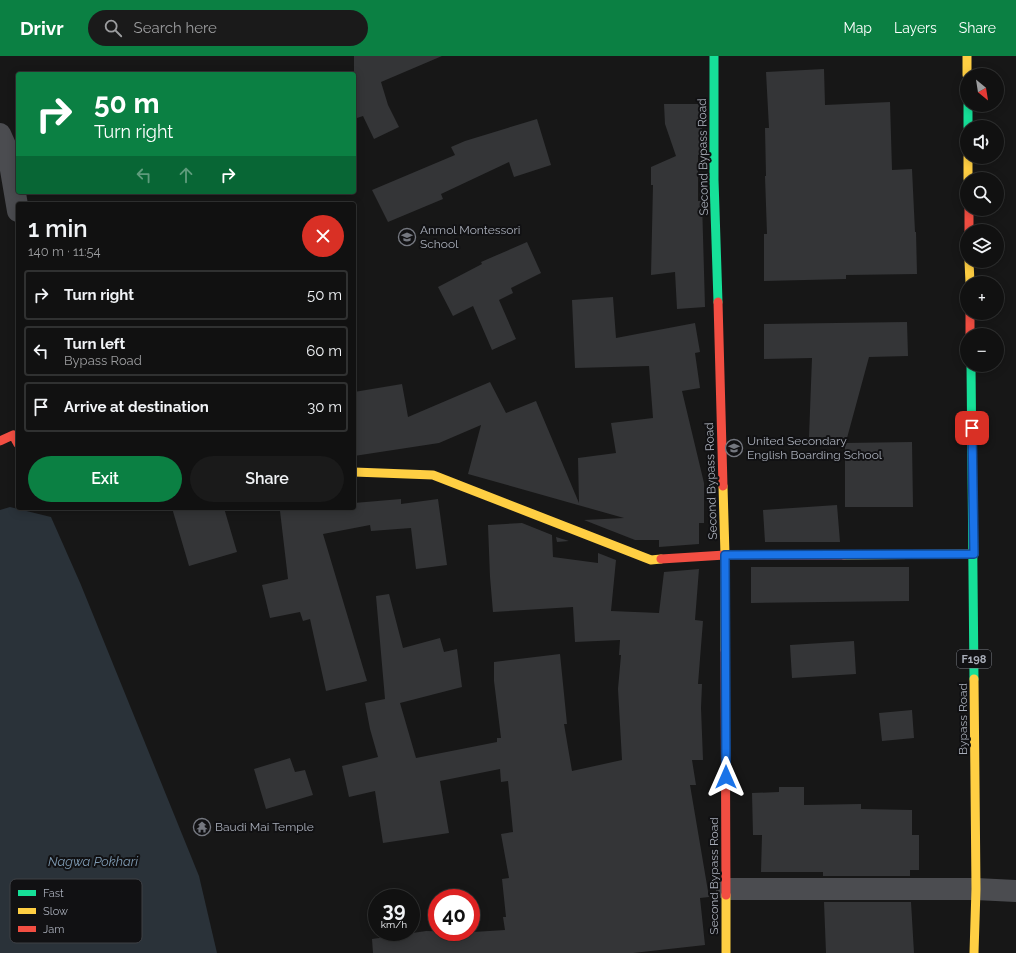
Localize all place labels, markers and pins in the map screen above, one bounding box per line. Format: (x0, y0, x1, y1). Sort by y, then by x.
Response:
place label: Anmol Montessori School (420, 223, 520, 251)
school or university icon: Anmol Montessori School (397, 227, 417, 247)
pin (955, 411, 989, 445)
place label: United Secondary English Boarding School (747, 434, 883, 462)
school or university icon: United Secondary English Boarding School (724, 438, 744, 458)
temple icon: Baudi Mai Temple (192, 817, 212, 837)
place label: Baudi Mai Temple (215, 820, 314, 834)

